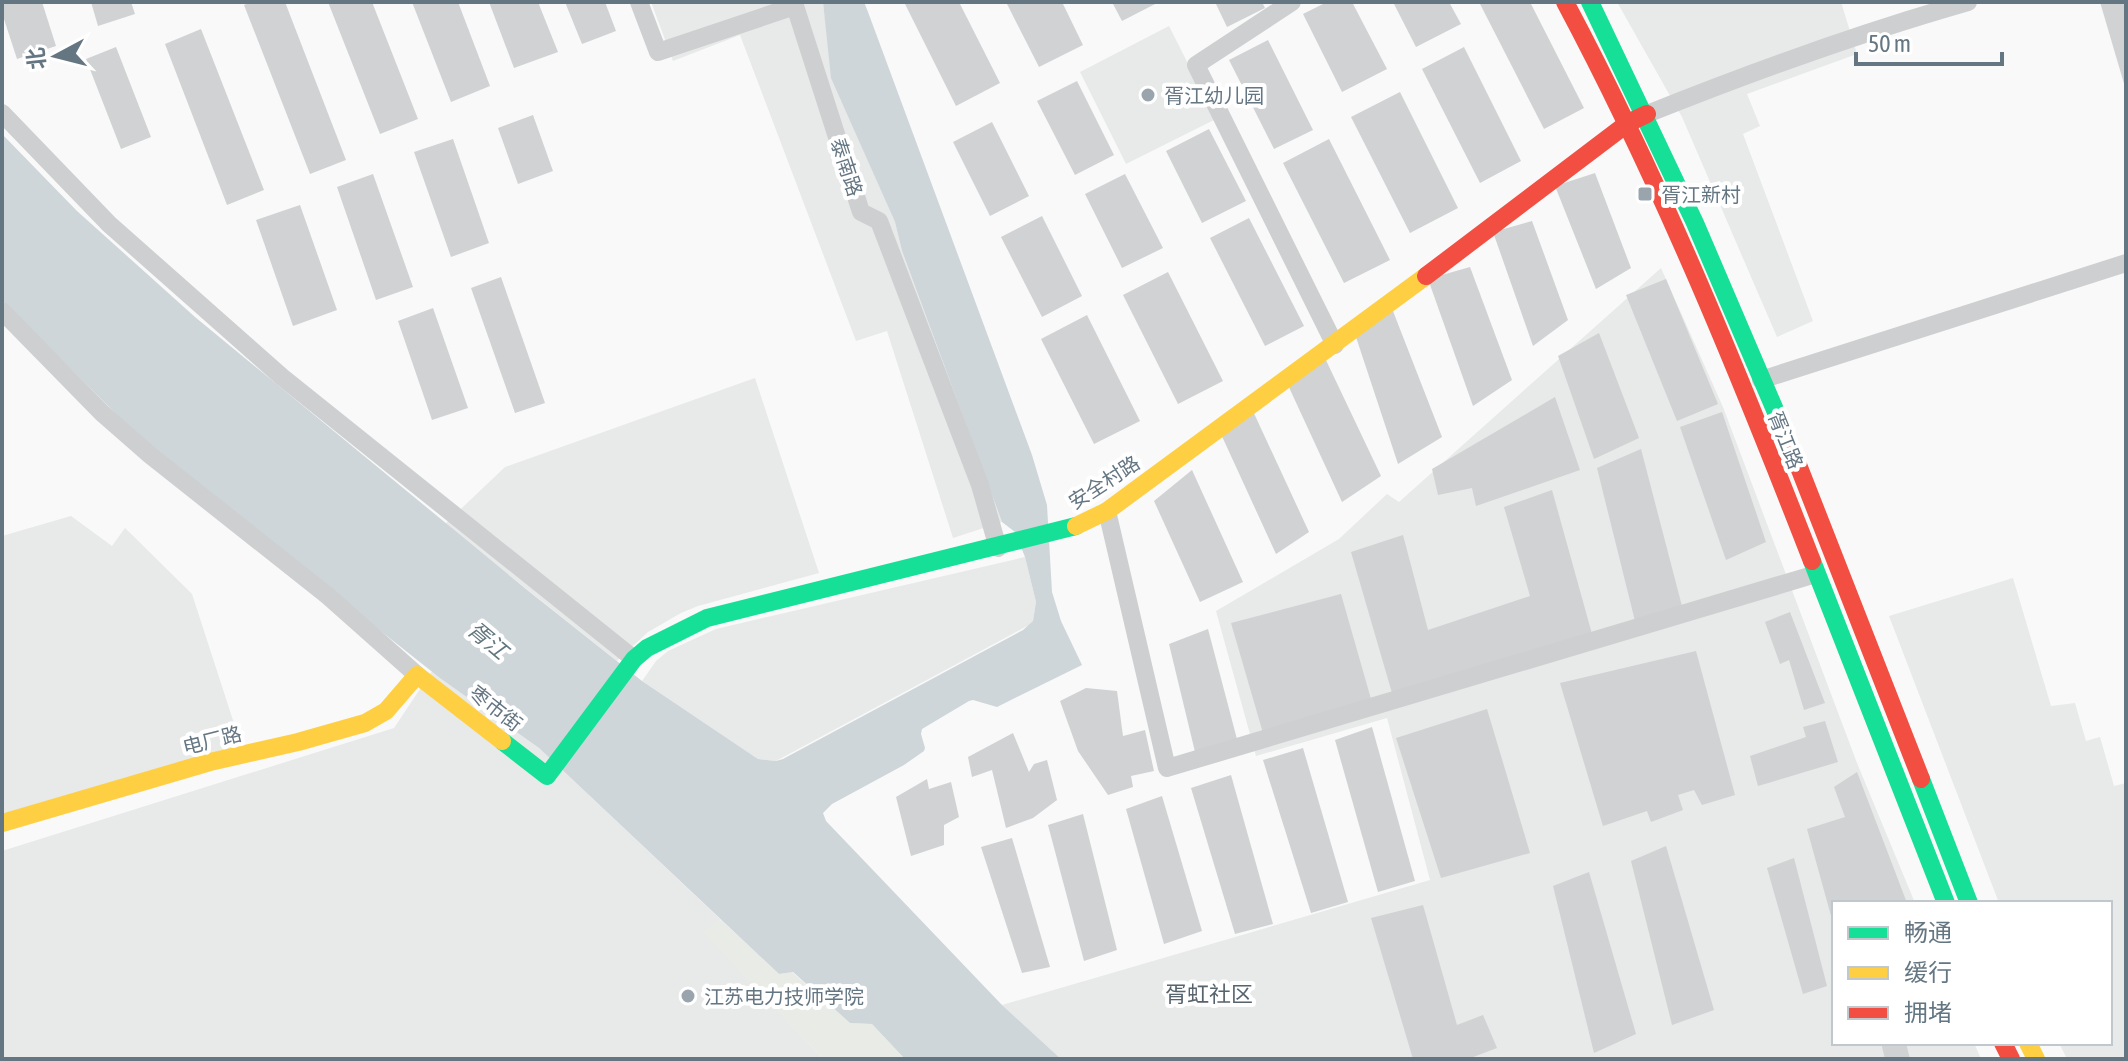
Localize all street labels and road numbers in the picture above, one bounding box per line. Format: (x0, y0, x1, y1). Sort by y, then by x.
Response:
street label: 泰南路 (827, 135, 867, 199)
street label: 胥江路 (1764, 408, 1808, 472)
street label: 安全村路 (1064, 451, 1144, 513)
street label: 枣市街 (465, 680, 527, 736)
street label: 电厂路 (180, 722, 244, 758)

